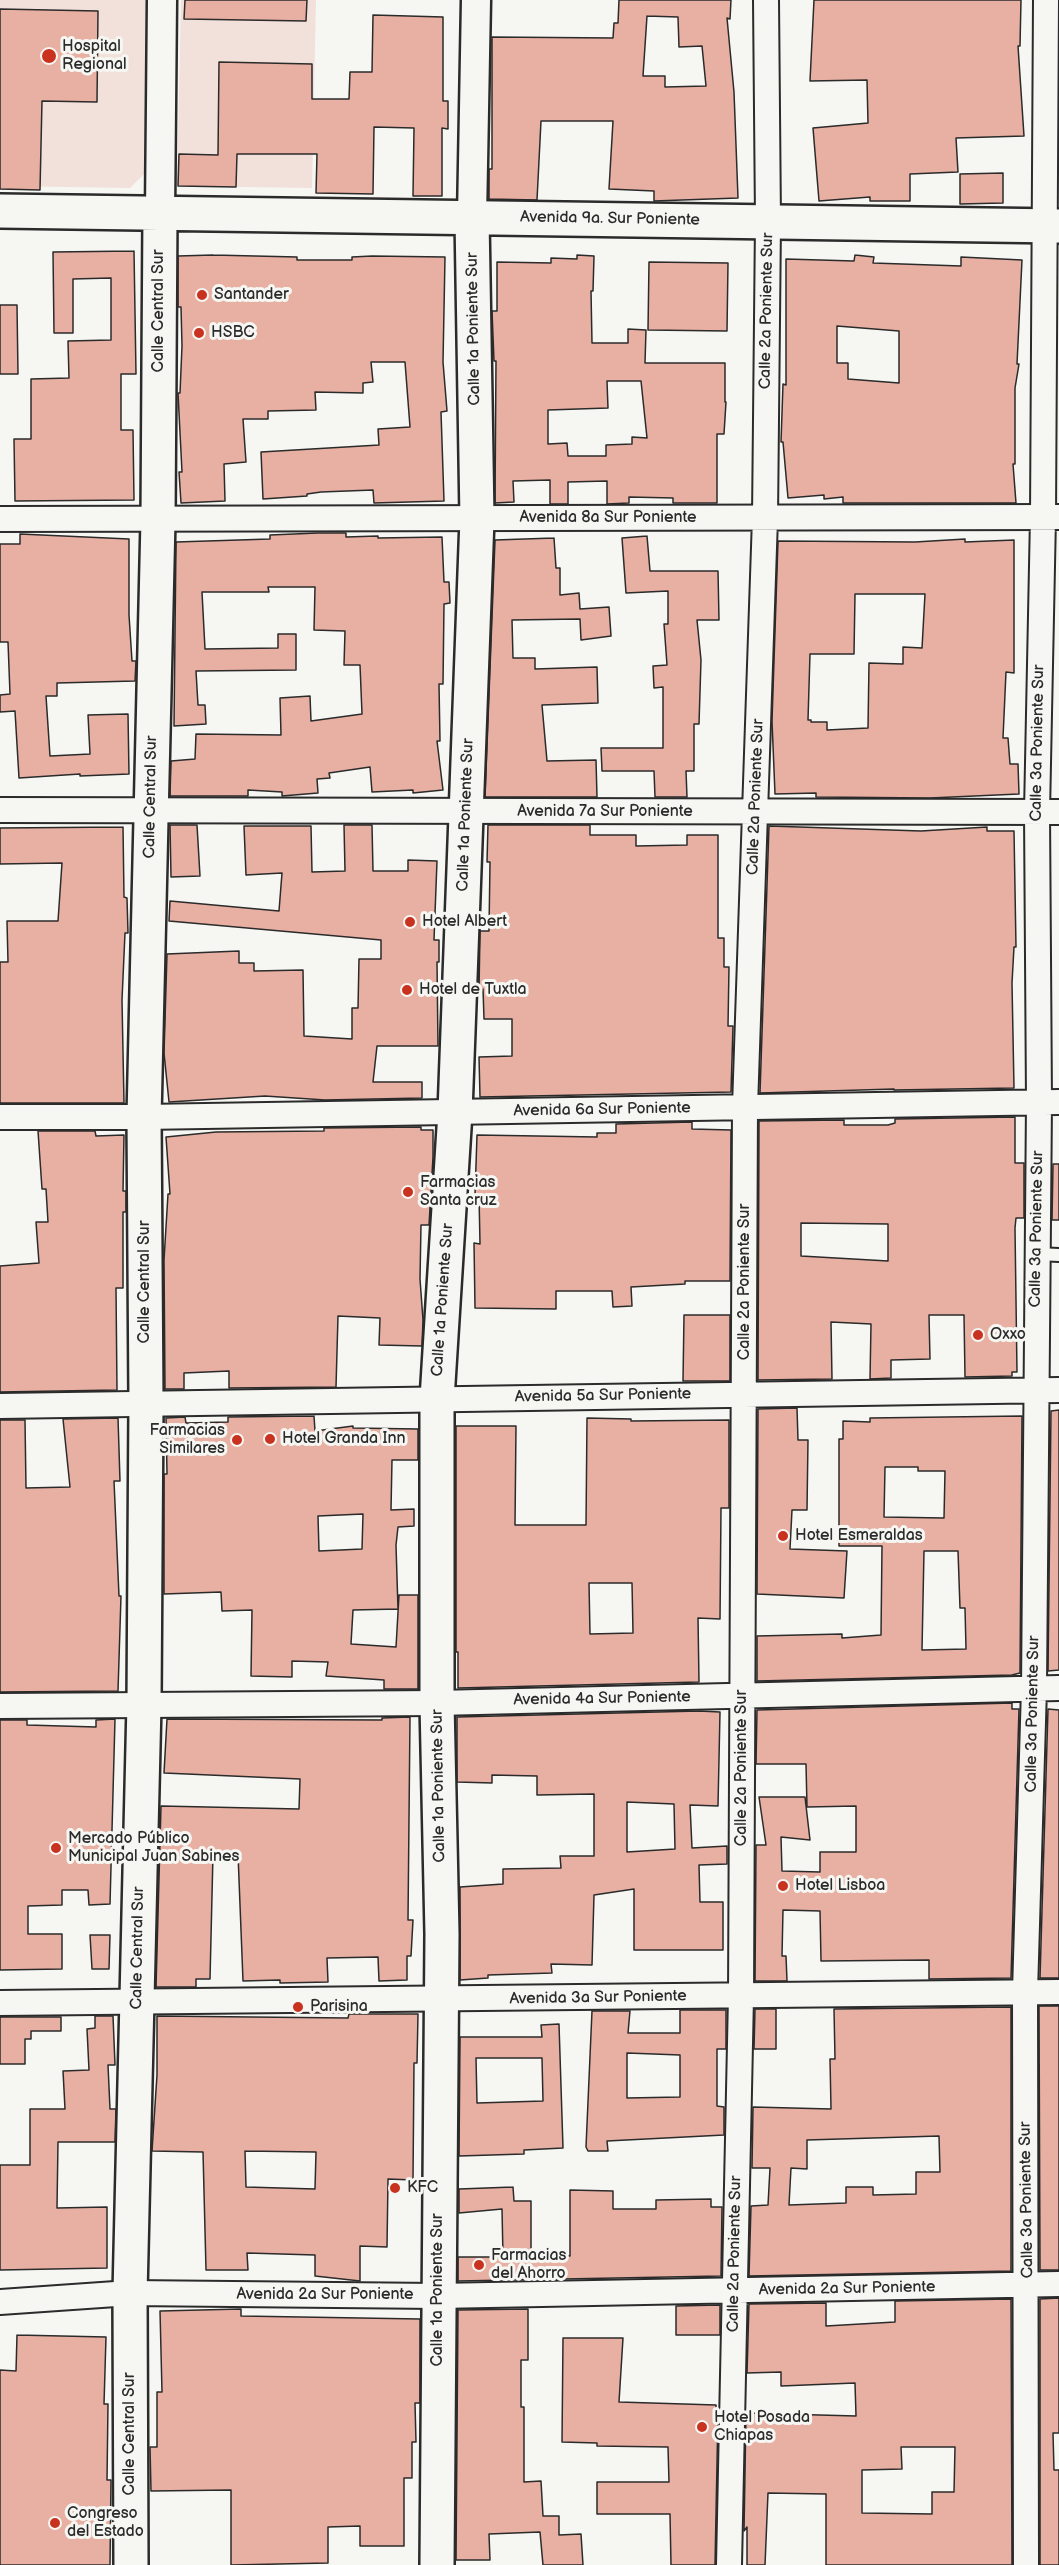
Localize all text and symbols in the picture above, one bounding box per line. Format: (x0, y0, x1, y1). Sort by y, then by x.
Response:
place label: Hospital Regional (62, 37, 127, 75)
marker: Hospital Regional (40, 47, 58, 65)
street label: Avenida 9a. Sur Poniente (520, 208, 700, 230)
street label: Calle 2a Poniente Sur (756, 233, 778, 389)
street label: Calle Central Sur (149, 250, 169, 372)
street label: Calle 1a Poniente Sur (463, 252, 485, 406)
place label: Santander (214, 285, 289, 305)
marker: Santander (195, 288, 209, 302)
place label: HSBC (211, 323, 255, 343)
marker: HSBC (192, 326, 206, 340)
street label: Avenida 8a Sur Poniente (520, 508, 696, 528)
street label: Calle 3a Poniente Sur (1027, 664, 1049, 822)
street label: Calle 2a Poniente Sur (744, 718, 768, 876)
street label: Calle Central Sur (140, 735, 162, 859)
street label: Calle 1a Poniente Sur (454, 738, 478, 892)
street label: Avenida 7a Sur Poniente (517, 802, 693, 822)
place label: Hotel Albert (422, 912, 507, 932)
marker: Hotel Albert (403, 915, 417, 929)
place label: Hotel de Tuxtla (419, 980, 527, 1000)
marker: Hotel de Tuxtla (400, 983, 414, 997)
street label: Avenida 6a Sur Poniente (513, 1099, 691, 1121)
street label: Calle 3a Poniente Sur (1026, 1150, 1048, 1308)
place label: Farmacias Santa cruz (420, 1173, 496, 1211)
marker: Farmacias Santa cruz (401, 1185, 415, 1199)
street label: Calle 2a Poniente Sur (735, 1204, 755, 1360)
street label: Calle Central Sur (135, 1221, 155, 1343)
street label: Calle 1a Poniente Sur (428, 1223, 458, 1377)
place label: Oxxo (990, 1325, 1026, 1345)
marker: Oxxo (971, 1328, 985, 1342)
street label: Avenida 5a Sur Poniente (515, 1385, 691, 1407)
place label: Farmacias Similares (150, 1421, 225, 1459)
place label: Hotel Granda Inn (282, 1429, 405, 1449)
marker: Hotel Granda Inn (263, 1432, 277, 1446)
marker: Farmacias Similares (230, 1433, 244, 1447)
place label: Hotel Esmeraldas (795, 1526, 923, 1546)
marker: Hotel Esmeraldas (776, 1529, 790, 1543)
street label: Calle 3a Poniente Sur (1022, 1635, 1044, 1793)
street label: Avenida 4a Sur Poniente (513, 1688, 691, 1710)
street label: Calle 2a Poniente Sur (732, 1690, 752, 1846)
street label: Calle 1a Poniente Sur (428, 1709, 450, 1863)
place label: Mercado Público Municipal Juan Sabines (68, 1829, 240, 1867)
marker: Mercado Público Municipal Juan Sabines (49, 1841, 63, 1855)
place label: Hotel Lisboa (795, 1876, 885, 1896)
marker: Hotel Lisboa (776, 1879, 790, 1893)
street label: Calle Central Sur (127, 1886, 149, 2010)
street label: Avenida 3a Sur Poniente (509, 1987, 687, 2009)
place label: Parisina (310, 1997, 368, 2017)
marker: Parisina (291, 2000, 305, 2014)
street label: Calle 3a Poniente Sur (1016, 2121, 1038, 2279)
street label: Calle 2a Poniente Sur (724, 2176, 746, 2332)
place label: KFC (407, 2178, 438, 2198)
marker: KFC (388, 2181, 402, 2195)
street label: Calle 1a Poniente Sur (428, 2213, 448, 2367)
place label: Farmacias del Ahorro (491, 2246, 566, 2284)
marker: Farmacias del Ahorro (472, 2258, 486, 2272)
street label: Avenida 2a Sur Poniente (758, 2278, 936, 2300)
street label: Avenida 2a Sur Poniente (237, 2285, 413, 2305)
street label: Calle Central Sur (120, 2373, 140, 2495)
place label: Hotel Posada Chiapas (714, 2408, 810, 2446)
marker: Hotel Posada Chiapas (695, 2420, 709, 2434)
place label: Congreso del Estado (67, 2504, 144, 2542)
marker: Congreso del Estado (48, 2516, 62, 2530)

